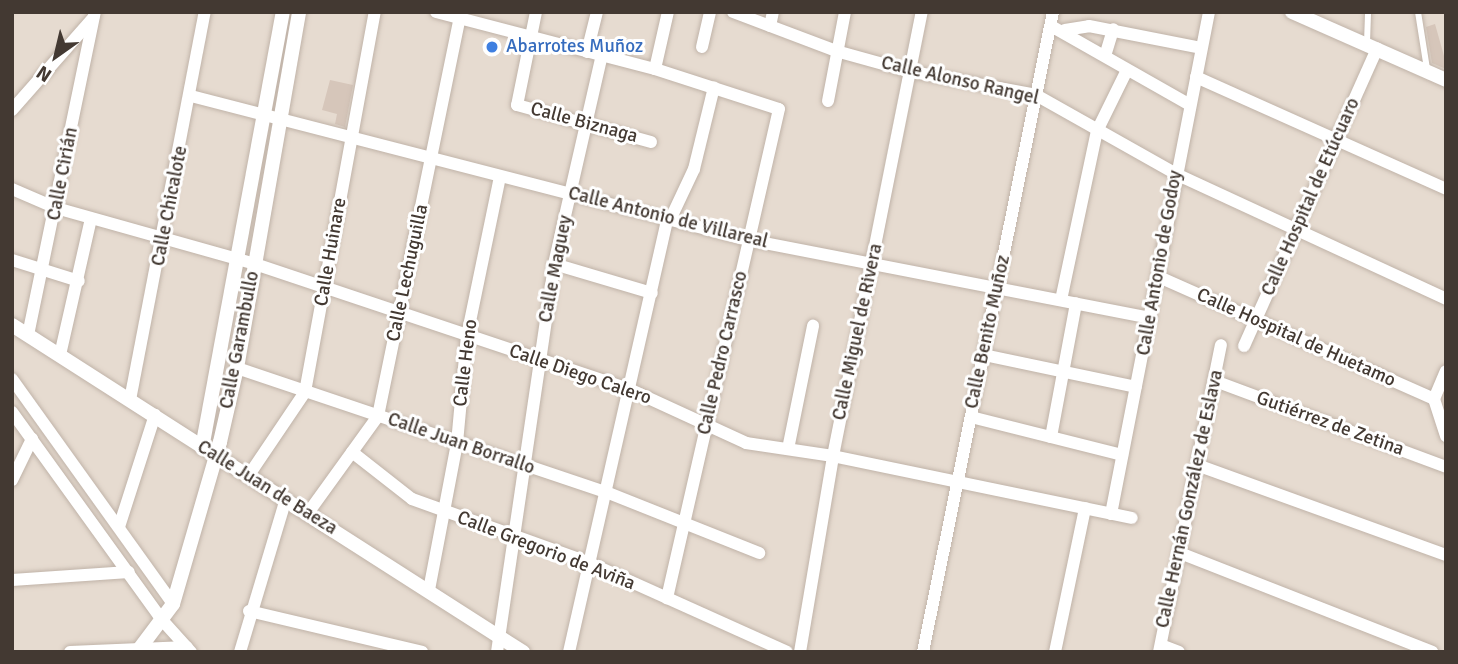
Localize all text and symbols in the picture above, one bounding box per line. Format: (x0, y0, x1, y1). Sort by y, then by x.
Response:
north arrow (21, 21, 91, 91)
place label: Abarrotes Muñoz (506, 36, 643, 58)
marker: Abarrotes Muñoz (484, 39, 500, 55)
street label: Calle Alonso Rangel (879, 52, 1041, 110)
text: N (32, 60, 56, 87)
street label: Calle Hospital de Etúcuaro (1257, 94, 1365, 300)
street label: Calle Biznaga (528, 98, 640, 148)
street label: Calle Cirián (43, 125, 83, 223)
street label: Calle Chicalote (147, 144, 193, 268)
street label: Calle Antonio de Godoy (1132, 169, 1188, 357)
street label: Calle Antonio de Villareal (566, 182, 770, 254)
street label: Calle Huinare (310, 196, 352, 308)
street label: Calle Lechuguilla (382, 202, 434, 344)
street label: Calle Maguey (534, 213, 578, 325)
street label: Calle Miguel de Rivera (828, 242, 888, 422)
street label: Calle Benito Muñoz (961, 253, 1015, 411)
street label: Calle Garambullo (215, 269, 265, 411)
street label: Calle Pedro Carrasco (693, 269, 753, 437)
street label: Calle Hospital de Huetamo (1193, 284, 1399, 392)
street label: Calle Heno (449, 318, 483, 408)
street label: Calle Diego Calero (506, 340, 654, 410)
street label: Calle Hernán González de Eslava (1151, 368, 1229, 630)
street label: Gutiérrez de Zetina (1253, 387, 1407, 461)
street label: Calle Juan Borrallo (384, 408, 538, 480)
street label: Calle Juan de Baeza (193, 436, 341, 540)
street label: Calle Gregorio de Aviña (454, 507, 638, 595)

